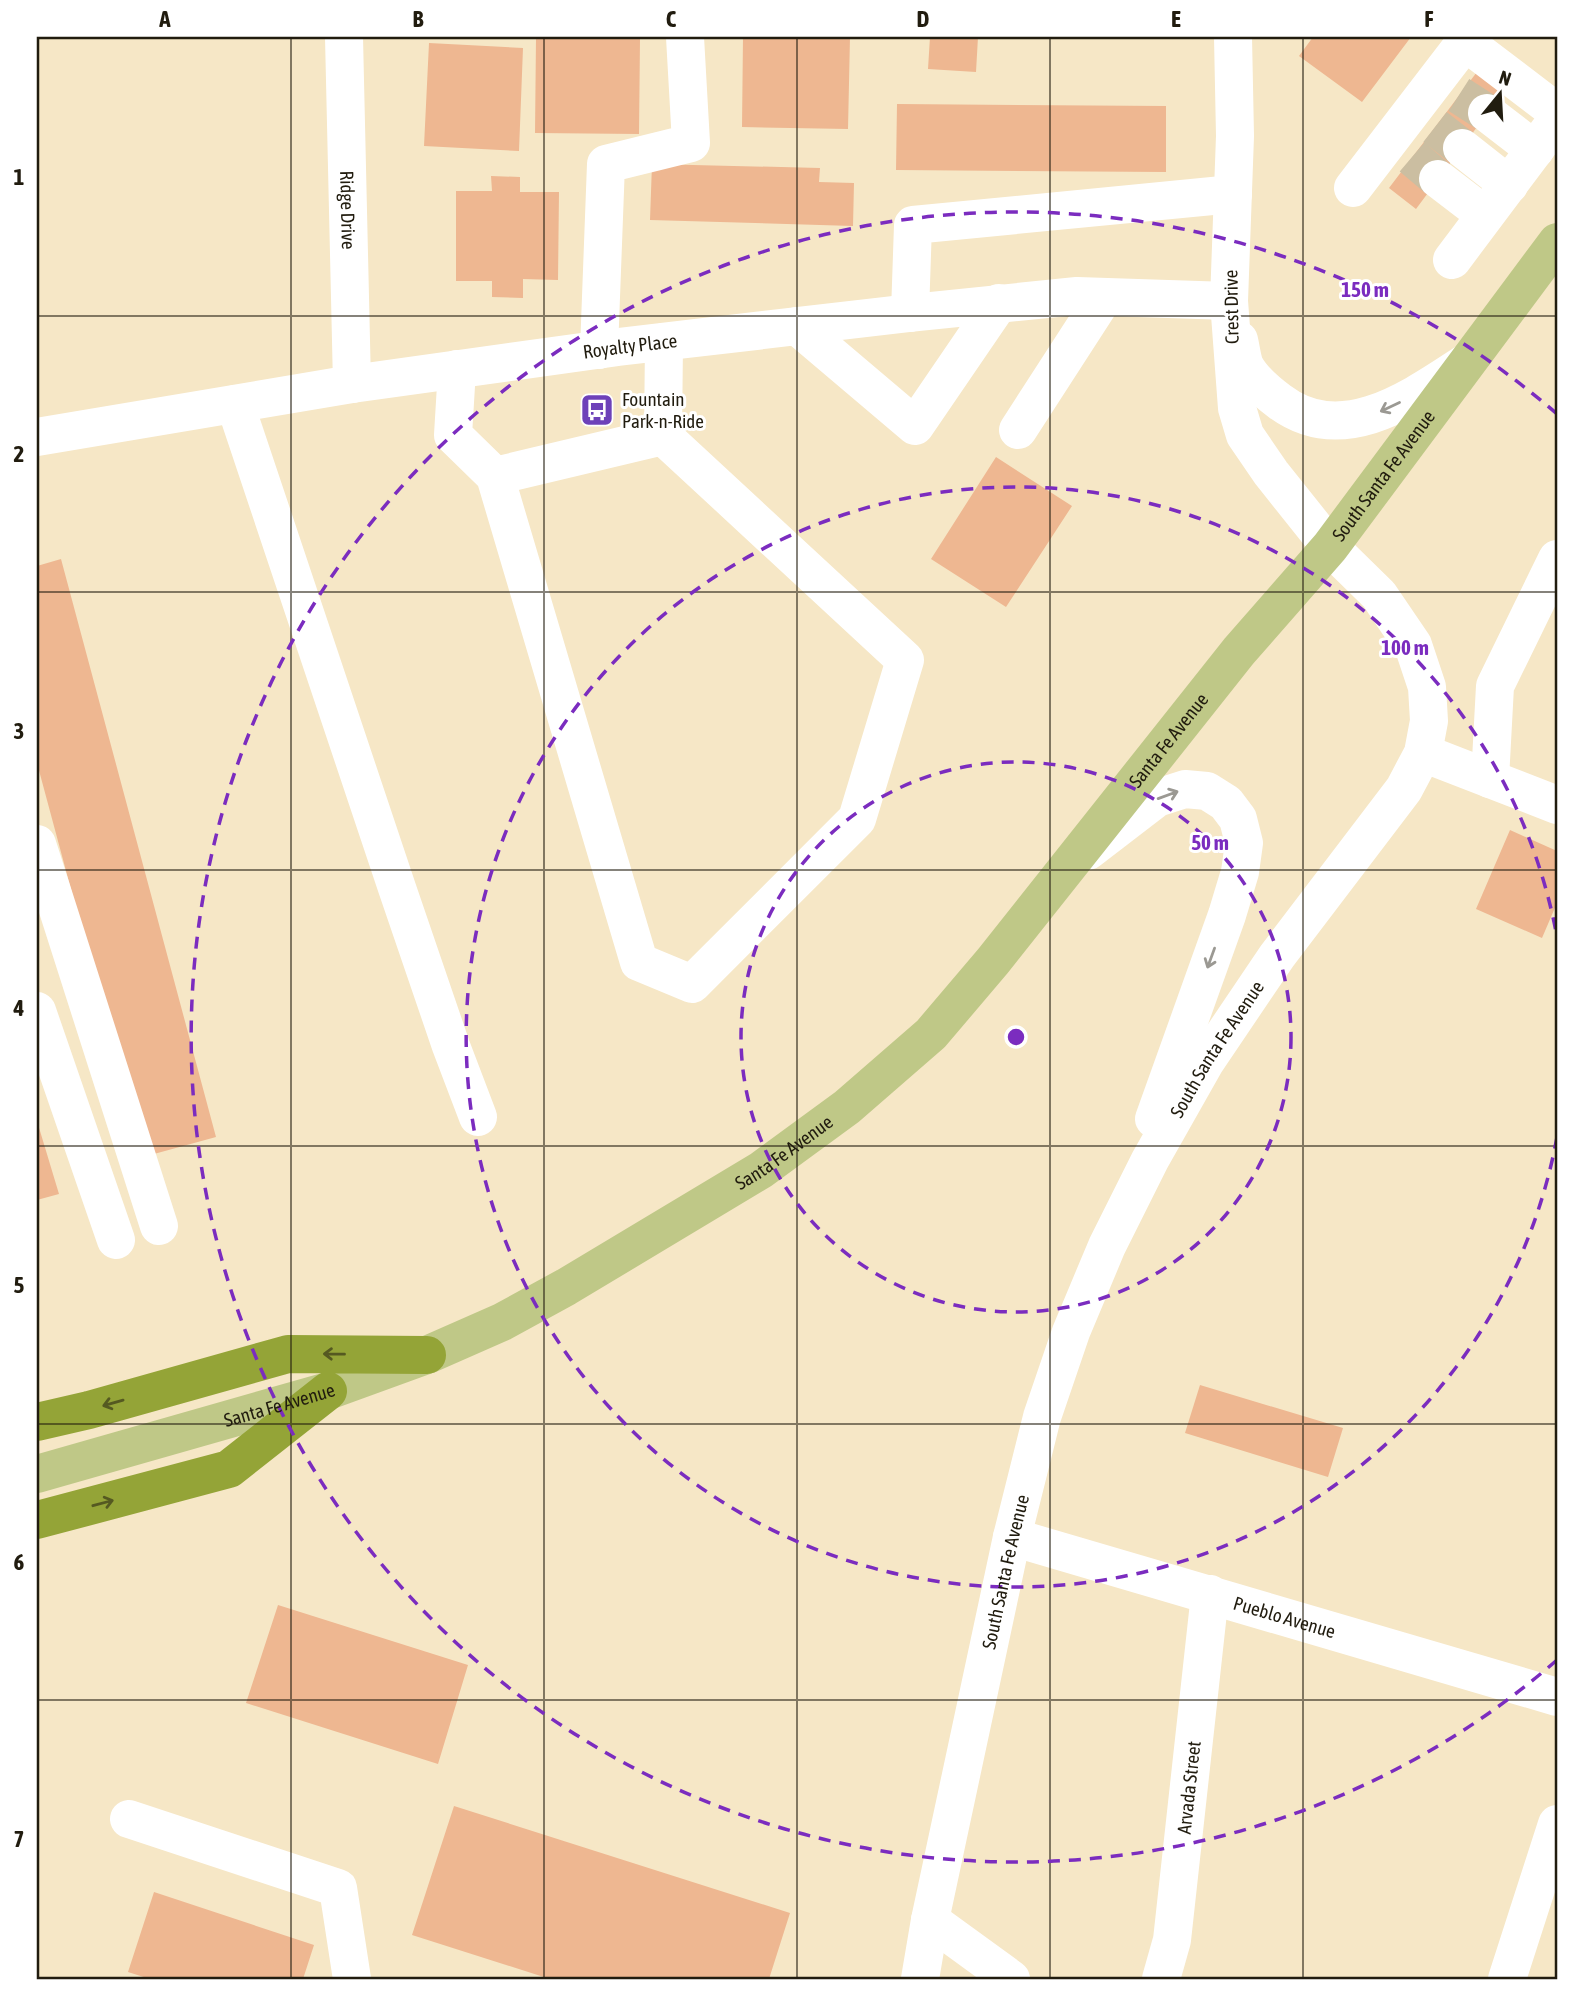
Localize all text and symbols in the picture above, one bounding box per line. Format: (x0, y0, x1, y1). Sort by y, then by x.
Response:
text: A (158, 6, 171, 32)
text: B (413, 6, 424, 32)
text: C (666, 6, 677, 32)
text: D (917, 6, 930, 32)
text: E (1171, 6, 1181, 32)
text: F (1424, 6, 1434, 32)
north arrow (1464, 60, 1534, 130)
text: N (1497, 66, 1514, 90)
text: 1 (14, 164, 25, 190)
street label: Ridge Drive (336, 170, 360, 250)
street label: Crest Drive (1219, 270, 1243, 344)
text: 150 m (1341, 277, 1389, 301)
street label: Royalty Place (582, 329, 678, 363)
place label: Fountain Park-n-Ride (622, 388, 704, 432)
bus stop icon: Fountain Park-n-Ride (578, 391, 616, 429)
one-way arrow (1380, 401, 1401, 414)
street label: South Santa Fe Avenue (1327, 406, 1439, 545)
text: 2 (14, 441, 24, 467)
text: 100 m (1381, 635, 1429, 659)
street label: Santa Fe Avenue (1124, 688, 1212, 792)
text: 3 (14, 718, 24, 744)
one-way arrow (1156, 788, 1178, 800)
text: 50 m (1191, 830, 1229, 854)
one-way arrow (1204, 946, 1216, 968)
street label: South Santa Fe Avenue (1165, 976, 1268, 1121)
text: 4 (13, 995, 25, 1021)
centre of rings (1004, 1025, 1028, 1049)
street label: Santa Fe Avenue (731, 1110, 837, 1194)
text: 5 (14, 1272, 25, 1298)
one-way arrow (323, 1348, 346, 1361)
street label: Santa Fe Avenue (221, 1378, 338, 1431)
one-way arrow (103, 1398, 125, 1411)
street label: South Santa Fe Avenue (977, 1492, 1033, 1651)
one-way arrow (91, 1495, 113, 1508)
text: 6 (14, 1549, 25, 1575)
street label: Pueblo Avenue (1231, 1592, 1338, 1642)
street label: Arvada Street (1173, 1740, 1205, 1835)
text: 7 (14, 1826, 24, 1852)

